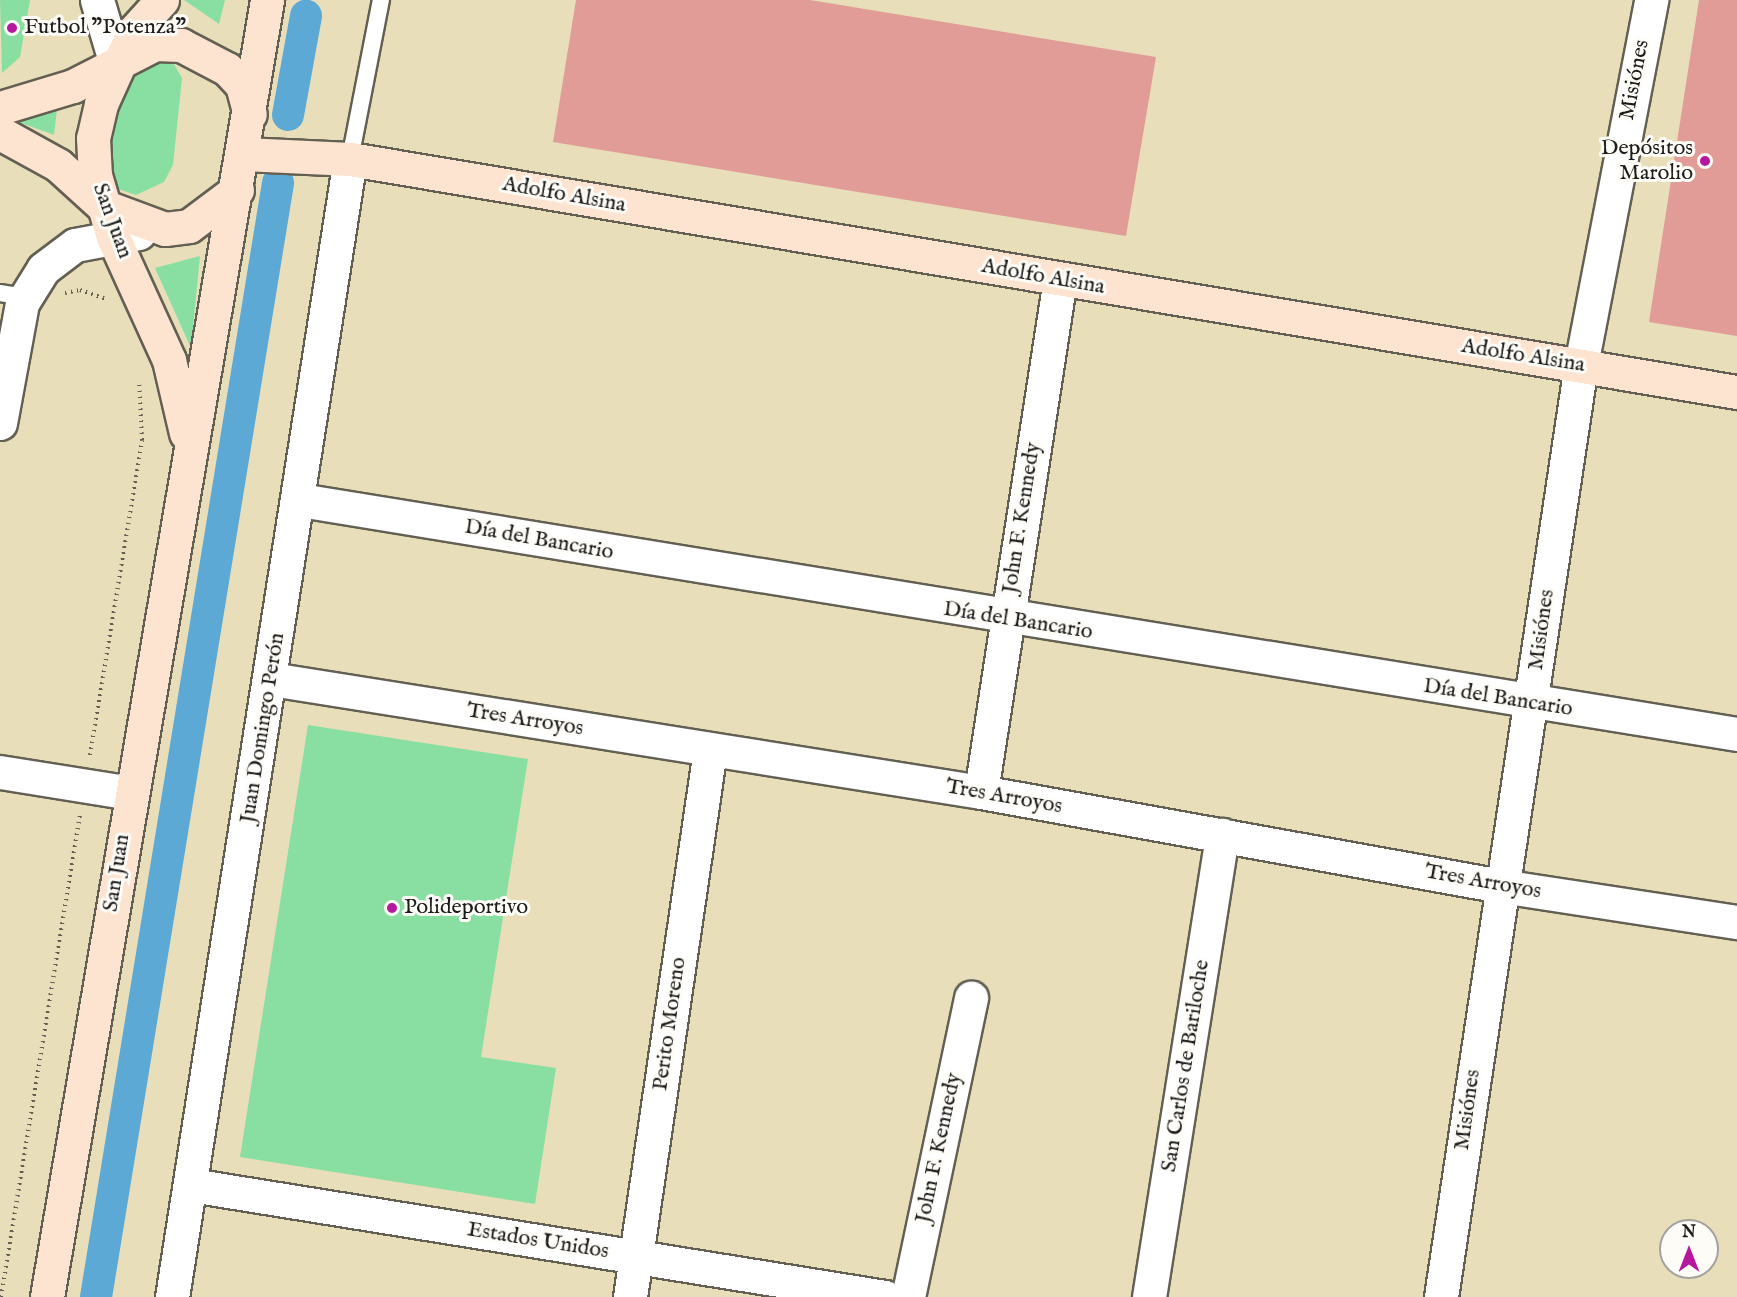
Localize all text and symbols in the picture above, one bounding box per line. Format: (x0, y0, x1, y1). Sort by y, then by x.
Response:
place label: Futbol "Potenza" (24, 15, 186, 41)
marker: Futbol "Potenza" (5, 21, 19, 35)
street label: Misiónes (1614, 38, 1656, 122)
place label: Depósitos Marolio (1601, 135, 1693, 186)
marker: Depósitos Marolio (1698, 154, 1712, 168)
street label: Adolfo Alsina (500, 171, 628, 219)
street label: San Juan (86, 180, 138, 262)
street label: Adolfo Alsina (979, 253, 1107, 301)
street label: Adolfo Alsina (1459, 333, 1587, 379)
street label: John F. Kennedy (997, 440, 1047, 596)
street label: Día del Bancario (462, 514, 616, 566)
street label: Misiónes (1523, 588, 1561, 672)
street label: Día del Bancario (941, 596, 1095, 646)
street label: Juan Domingo Perón (235, 631, 291, 825)
street label: Día del Bancario (1421, 673, 1575, 723)
street label: Tres Arroyos (465, 698, 585, 742)
street label: Tres Arroyos (944, 774, 1064, 820)
street label: San Juan (98, 832, 136, 914)
street label: Tres Arroyos (1423, 859, 1543, 905)
place label: Polideportivo (404, 895, 528, 921)
marker: Polideportivo (385, 901, 399, 915)
street label: Perito Moreno (648, 956, 692, 1092)
street label: San Carlos de Bariloche (1156, 958, 1216, 1174)
street label: Misiónes (1449, 1068, 1487, 1152)
street label: John F. Kennedy (910, 1070, 968, 1226)
street label: Estados Unidos (465, 1217, 611, 1265)
north arrow (1659, 1219, 1719, 1279)
text: N (1682, 1223, 1696, 1243)

